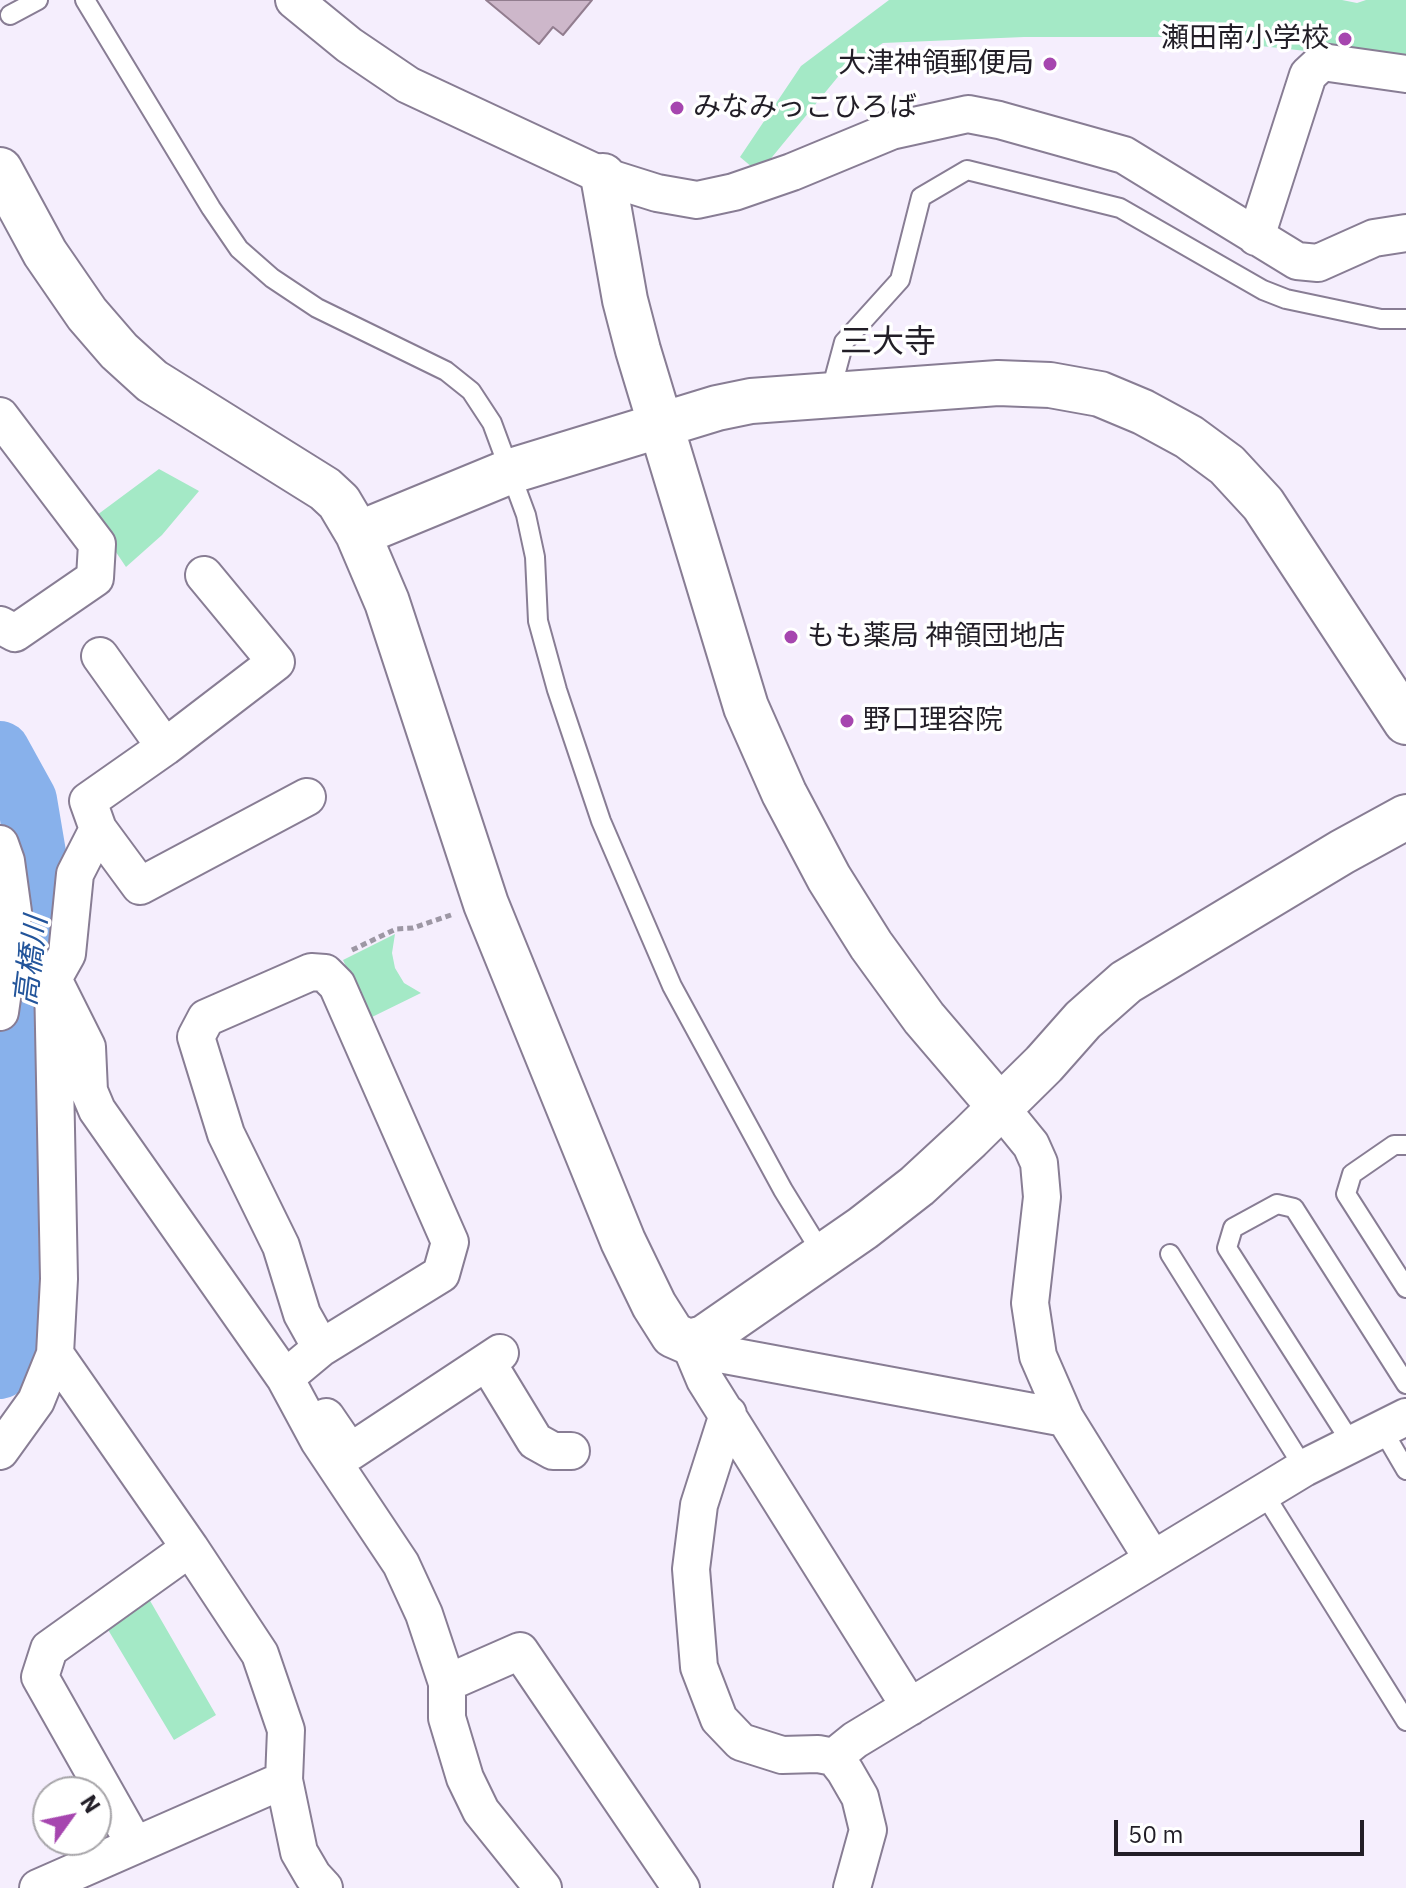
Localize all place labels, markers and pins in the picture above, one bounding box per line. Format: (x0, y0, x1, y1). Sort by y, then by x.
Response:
place label: 瀬田南小学校 (1161, 22, 1329, 56)
marker: 瀬田南小学校 (1336, 30, 1354, 48)
place label: 大津神領郵便局 (838, 47, 1034, 81)
marker: 大津神領郵便局 (1041, 55, 1059, 73)
place label: みなみっこひろば (693, 91, 917, 125)
marker: みなみっこひろば (668, 99, 686, 117)
place label: もも薬局 神領団地店 (807, 620, 1066, 654)
marker: もも薬局 神領団地店 (782, 628, 800, 646)
place label: 野口理容院 (863, 704, 1003, 738)
marker: 野口理容院 (838, 712, 856, 730)

